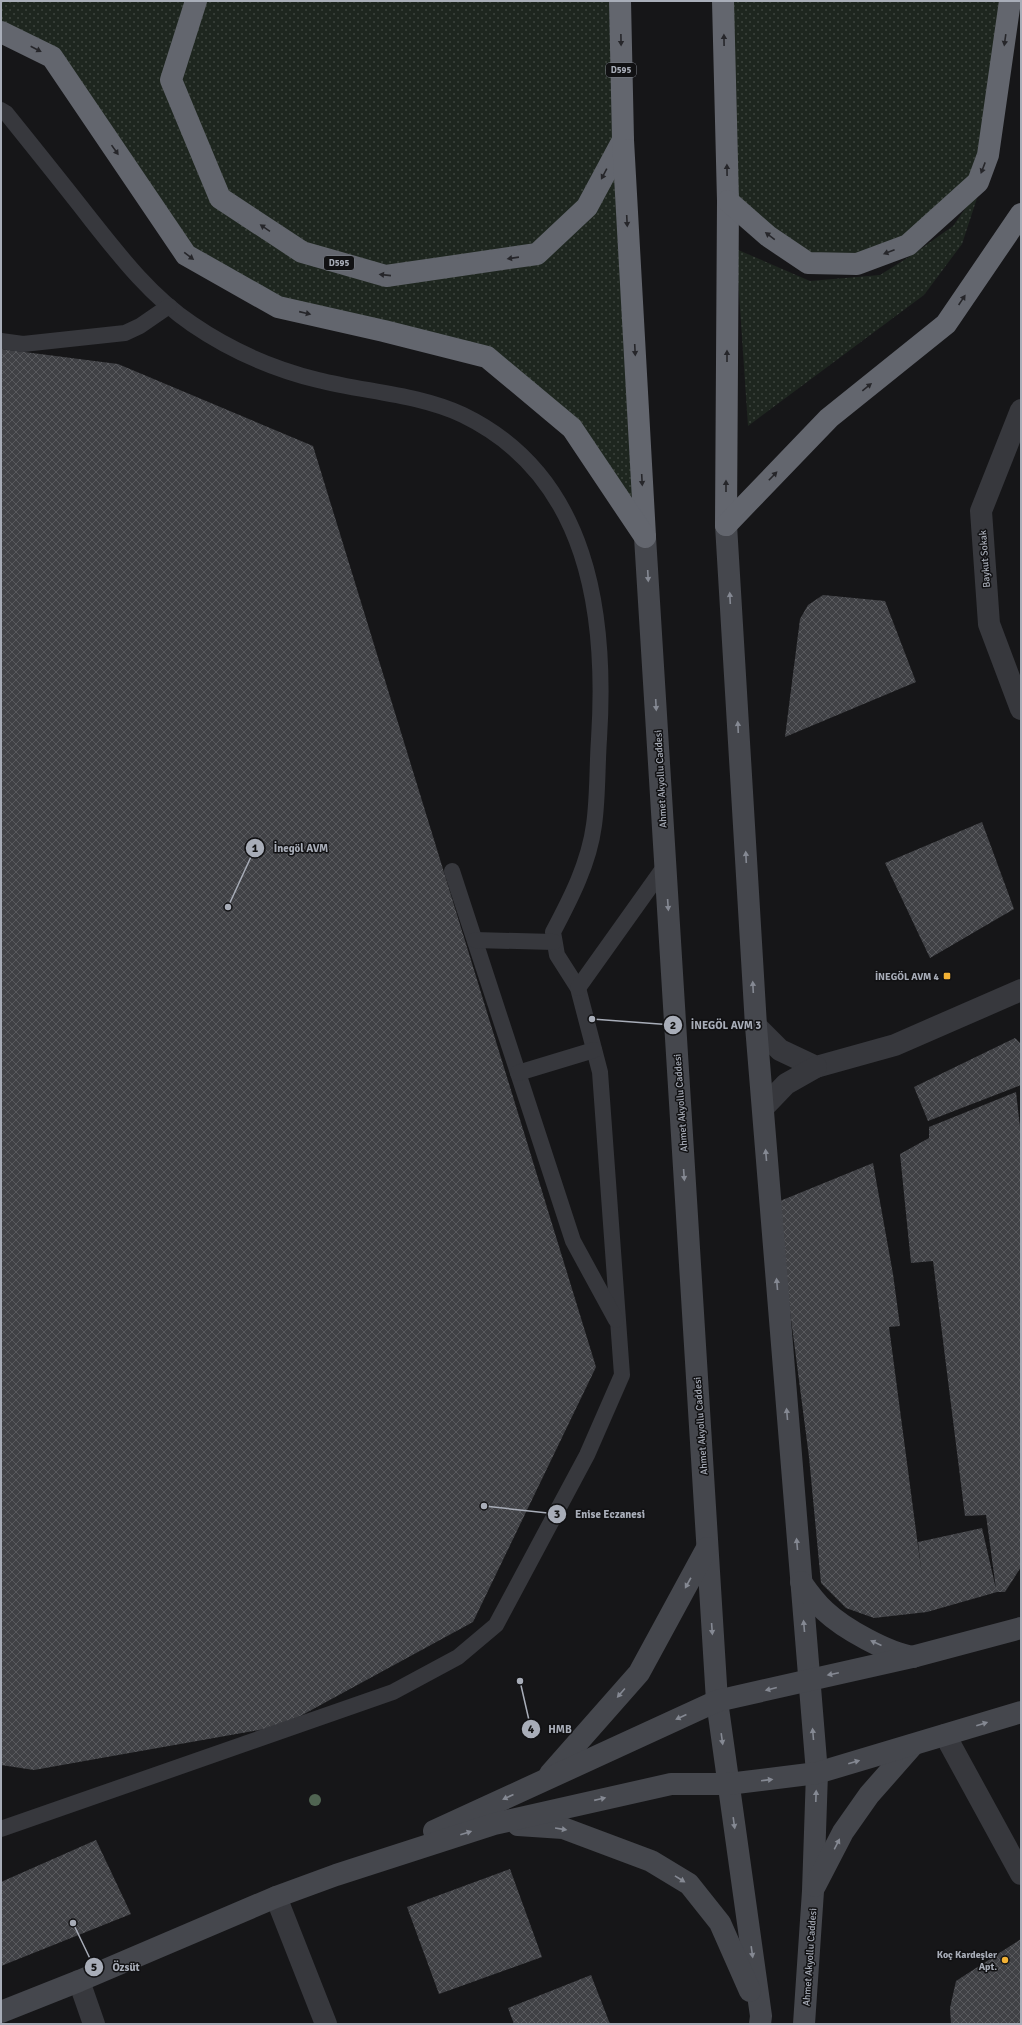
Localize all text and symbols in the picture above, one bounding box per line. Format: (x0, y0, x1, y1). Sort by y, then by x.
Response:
one-way arrow (721, 33, 727, 46)
one-way arrow (618, 34, 624, 47)
one-way arrow (1002, 34, 1008, 46)
one-way arrow (30, 46, 42, 52)
road number: D595 (606, 63, 636, 77)
one-way arrow (112, 144, 119, 155)
one-way arrow (980, 162, 986, 174)
one-way arrow (724, 163, 730, 176)
one-way arrow (601, 168, 608, 180)
one-way arrow (624, 215, 631, 227)
one-way arrow (260, 224, 271, 232)
one-way arrow (764, 232, 775, 241)
one-way arrow (883, 250, 895, 256)
one-way arrow (184, 252, 195, 260)
one-way arrow (507, 255, 520, 261)
road number: D595 (324, 256, 354, 270)
one-way arrow (379, 272, 391, 278)
one-way arrow (958, 295, 966, 306)
one-way arrow (298, 311, 311, 317)
one-way arrow (631, 344, 638, 356)
one-way arrow (724, 349, 730, 362)
one-way arrow (862, 383, 872, 392)
one-way arrow (768, 471, 777, 481)
one-way arrow (639, 474, 645, 487)
one-way arrow (723, 479, 729, 492)
street label: Baykut Sokak (977, 530, 993, 588)
one-way arrow (644, 570, 651, 582)
one-way arrow (727, 592, 734, 604)
one-way arrow (652, 699, 659, 711)
one-way arrow (735, 720, 741, 733)
street label: Ahmet Akyollu Caddesi (652, 730, 670, 828)
callout: İnegöl AVM (245, 837, 336, 860)
text: 1 (252, 841, 259, 856)
text: İnegöl AVM (274, 841, 328, 855)
one-way arrow (742, 851, 749, 863)
one-way arrow (664, 899, 671, 911)
place label: İNEGÖL AVM 4 (875, 970, 940, 983)
marker: İNEGÖL AVM 4 (942, 971, 952, 981)
one-way arrow (750, 981, 757, 993)
callout: İNEGÖL AVM 3 (663, 1013, 770, 1036)
text: 2 (670, 1018, 676, 1033)
text: İNEGÖL AVM 3 (691, 1018, 761, 1032)
street label: Ahmet Akyollu Caddesi (672, 1054, 690, 1152)
one-way arrow (763, 1149, 770, 1161)
one-way arrow (681, 1169, 688, 1181)
one-way arrow (773, 1278, 780, 1290)
street label: Ahmet Akyollu Caddesi (692, 1377, 710, 1475)
one-way arrow (784, 1408, 790, 1420)
callout: Enise Eczanesi (547, 1502, 653, 1525)
text: 3 (554, 1507, 560, 1522)
text: Enise Eczanesi (575, 1508, 645, 1521)
one-way arrow (794, 1538, 801, 1550)
one-way arrow (685, 1577, 692, 1589)
one-way arrow (801, 1620, 808, 1632)
one-way arrow (709, 1623, 716, 1635)
one-way arrow (870, 1640, 881, 1646)
one-way arrow (826, 1672, 839, 1678)
one-way arrow (765, 1686, 777, 1692)
one-way arrow (616, 1688, 626, 1698)
one-way arrow (676, 1714, 687, 1720)
callout: HMB (521, 1718, 580, 1741)
one-way arrow (977, 1721, 989, 1727)
text: 4 (528, 1722, 535, 1737)
text: HMB (548, 1723, 572, 1736)
one-way arrow (810, 1728, 817, 1740)
one-way arrow (719, 1733, 725, 1745)
one-way arrow (848, 1759, 860, 1765)
one-way arrow (761, 1777, 773, 1783)
one-way arrow (813, 1789, 819, 1802)
one-way arrow (503, 1794, 514, 1800)
one-way arrow (594, 1796, 606, 1802)
one-way arrow (731, 1817, 737, 1829)
one-way arrow (555, 1826, 567, 1832)
one-way arrow (461, 1829, 473, 1835)
one-way arrow (834, 1838, 840, 1849)
one-way arrow (674, 1875, 686, 1882)
street label: Ahmet Akyollu Caddesi (801, 1908, 819, 2006)
one-way arrow (749, 1946, 755, 1958)
place label: Koç Kardeşler Apt. (937, 1949, 997, 1973)
callout: Özsüt (84, 1955, 147, 1978)
marker: Koç Kardeşler Apt. (1000, 1955, 1010, 1965)
text: 5 (91, 1960, 97, 1975)
text: Özsüt (112, 1960, 140, 1974)

